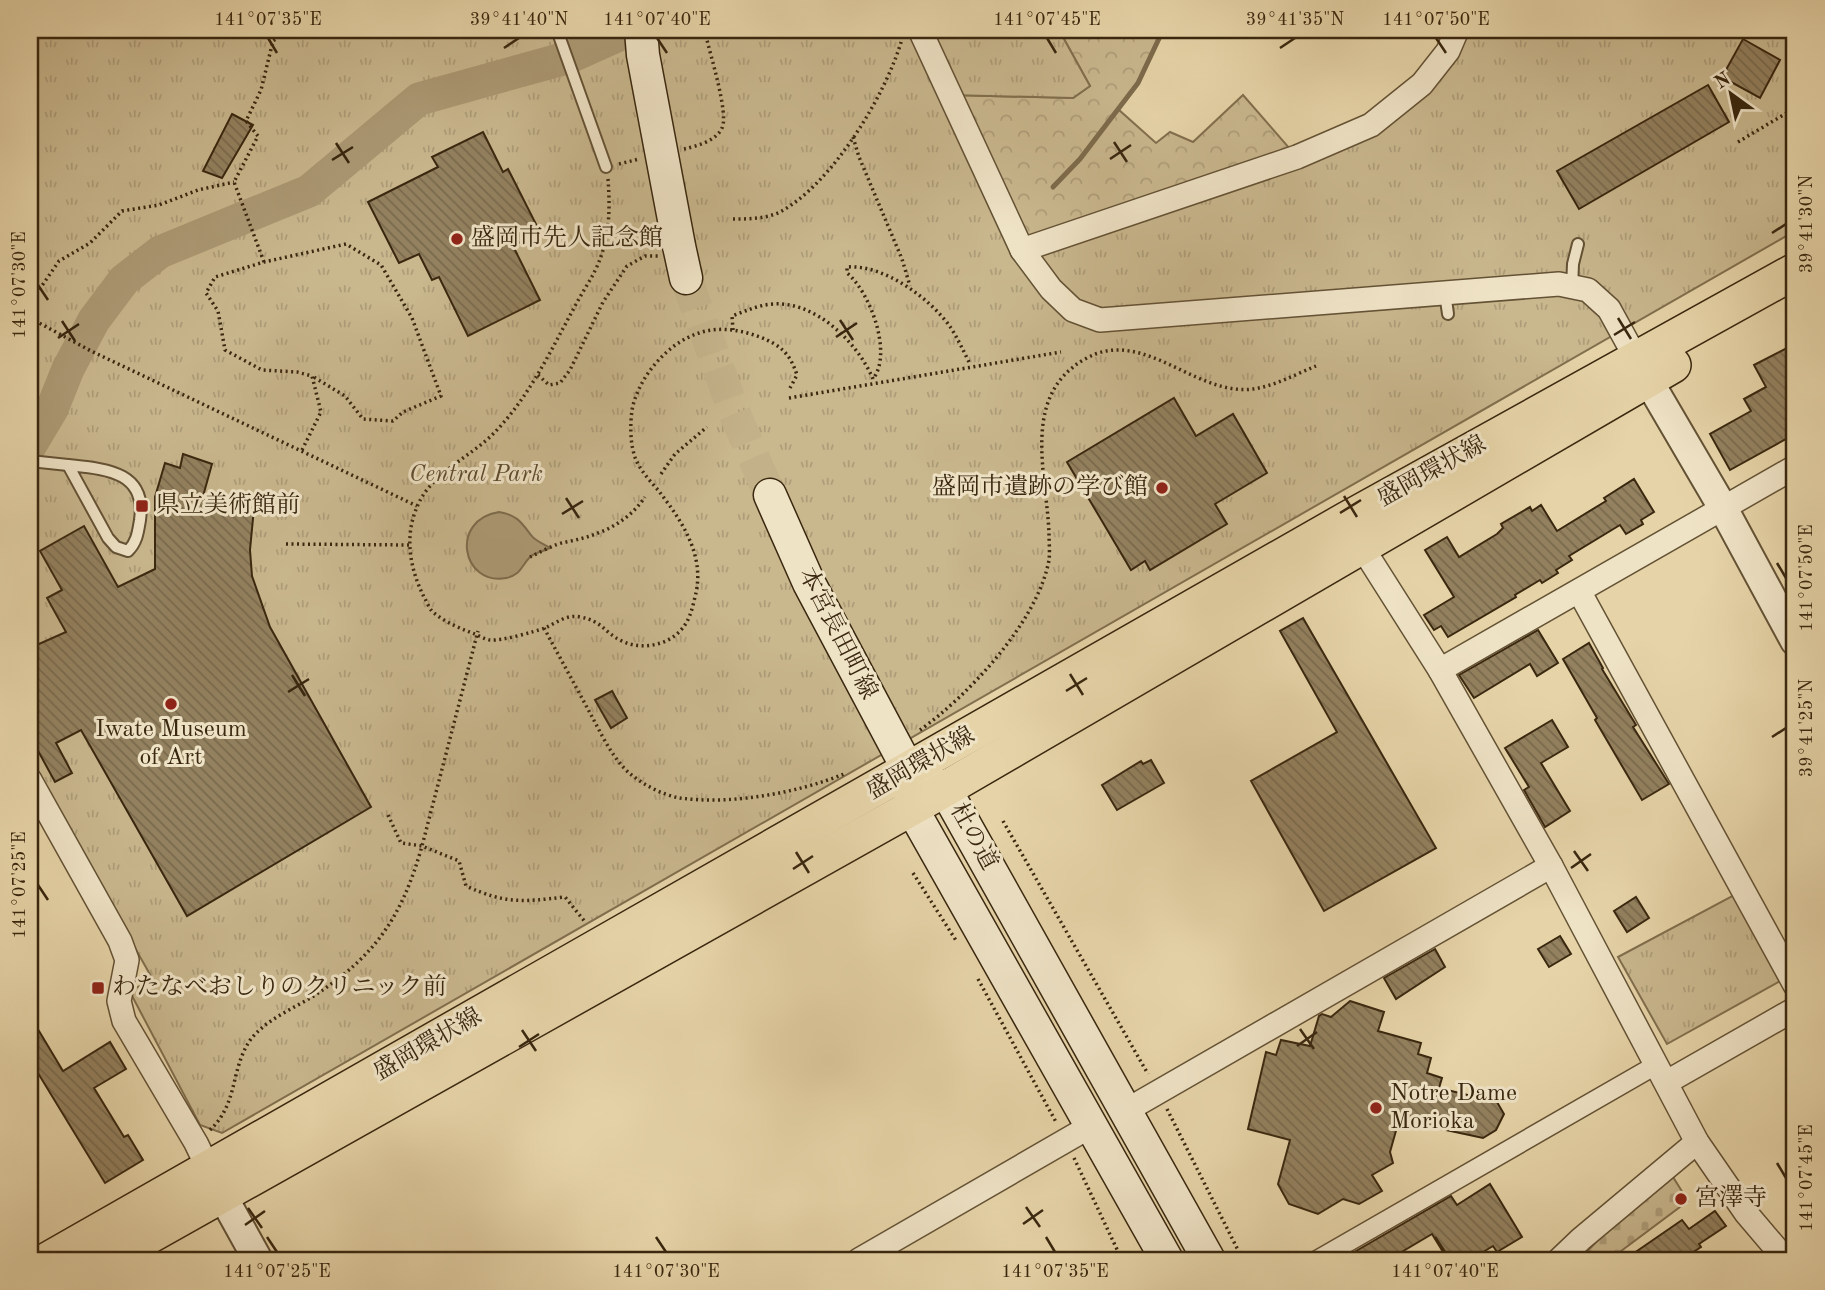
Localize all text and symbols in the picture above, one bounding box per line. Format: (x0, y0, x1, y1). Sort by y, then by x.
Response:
text: 141°07'35"E (214, 11, 322, 29)
text: 39°41'40"N (470, 11, 568, 29)
text: 141°07'40"E (603, 11, 711, 29)
text: 141°07'45"E (993, 11, 1101, 29)
text: 39°41'35"N (1246, 11, 1344, 29)
text: 141°07'50"E (1382, 11, 1490, 29)
north arrow (1696, 60, 1766, 130)
text: N (1712, 70, 1735, 94)
text: 39°41'30"N (1798, 175, 1816, 273)
place label: 盛岡市先人記念館 (471, 224, 663, 251)
text: 141°07'30"E (11, 231, 29, 339)
marker: 盛岡市先人記念館 (449, 231, 465, 247)
street label: 盛岡環状線 (1372, 430, 1490, 512)
park label: Central Park (409, 463, 543, 487)
place label: 盛岡市遺跡の学び館 (932, 473, 1148, 500)
marker: 盛岡市遺跡の学び館 (1154, 480, 1170, 496)
place label: 県立美術館前 (156, 491, 300, 518)
marker: 県立美術館前 (134, 498, 150, 514)
text: 141°07'50"E (1798, 524, 1816, 632)
street label: 本宮長田町線 (794, 563, 883, 704)
text: 39°41'25"N (1798, 679, 1816, 777)
marker: Iwate Museum of Art (163, 696, 179, 712)
place label: Iwate Museum of Art (95, 718, 247, 770)
street label: 盛岡環状線 (862, 721, 979, 804)
street label: 杜の道 (945, 798, 1004, 874)
text: 141°07'25"E (11, 831, 29, 939)
place label: わたなべおしりのクリニック前 (112, 973, 447, 1000)
marker: わたなべおしりのクリニック前 (90, 980, 106, 996)
street label: 盛岡環状線 (369, 1002, 486, 1085)
place label: Notre Dame Morioka (1390, 1082, 1517, 1134)
marker: Notre Dame Morioka (1368, 1100, 1384, 1116)
text: 141°07'45"E (1798, 1124, 1816, 1232)
place label: 宮澤寺 (1695, 1184, 1767, 1211)
marker: 宮澤寺 (1673, 1191, 1689, 1207)
text: 141°07'25"E (223, 1263, 331, 1281)
text: 141°07'30"E (612, 1263, 720, 1281)
text: 141°07'35"E (1001, 1263, 1109, 1281)
text: 141°07'40"E (1391, 1263, 1499, 1281)

